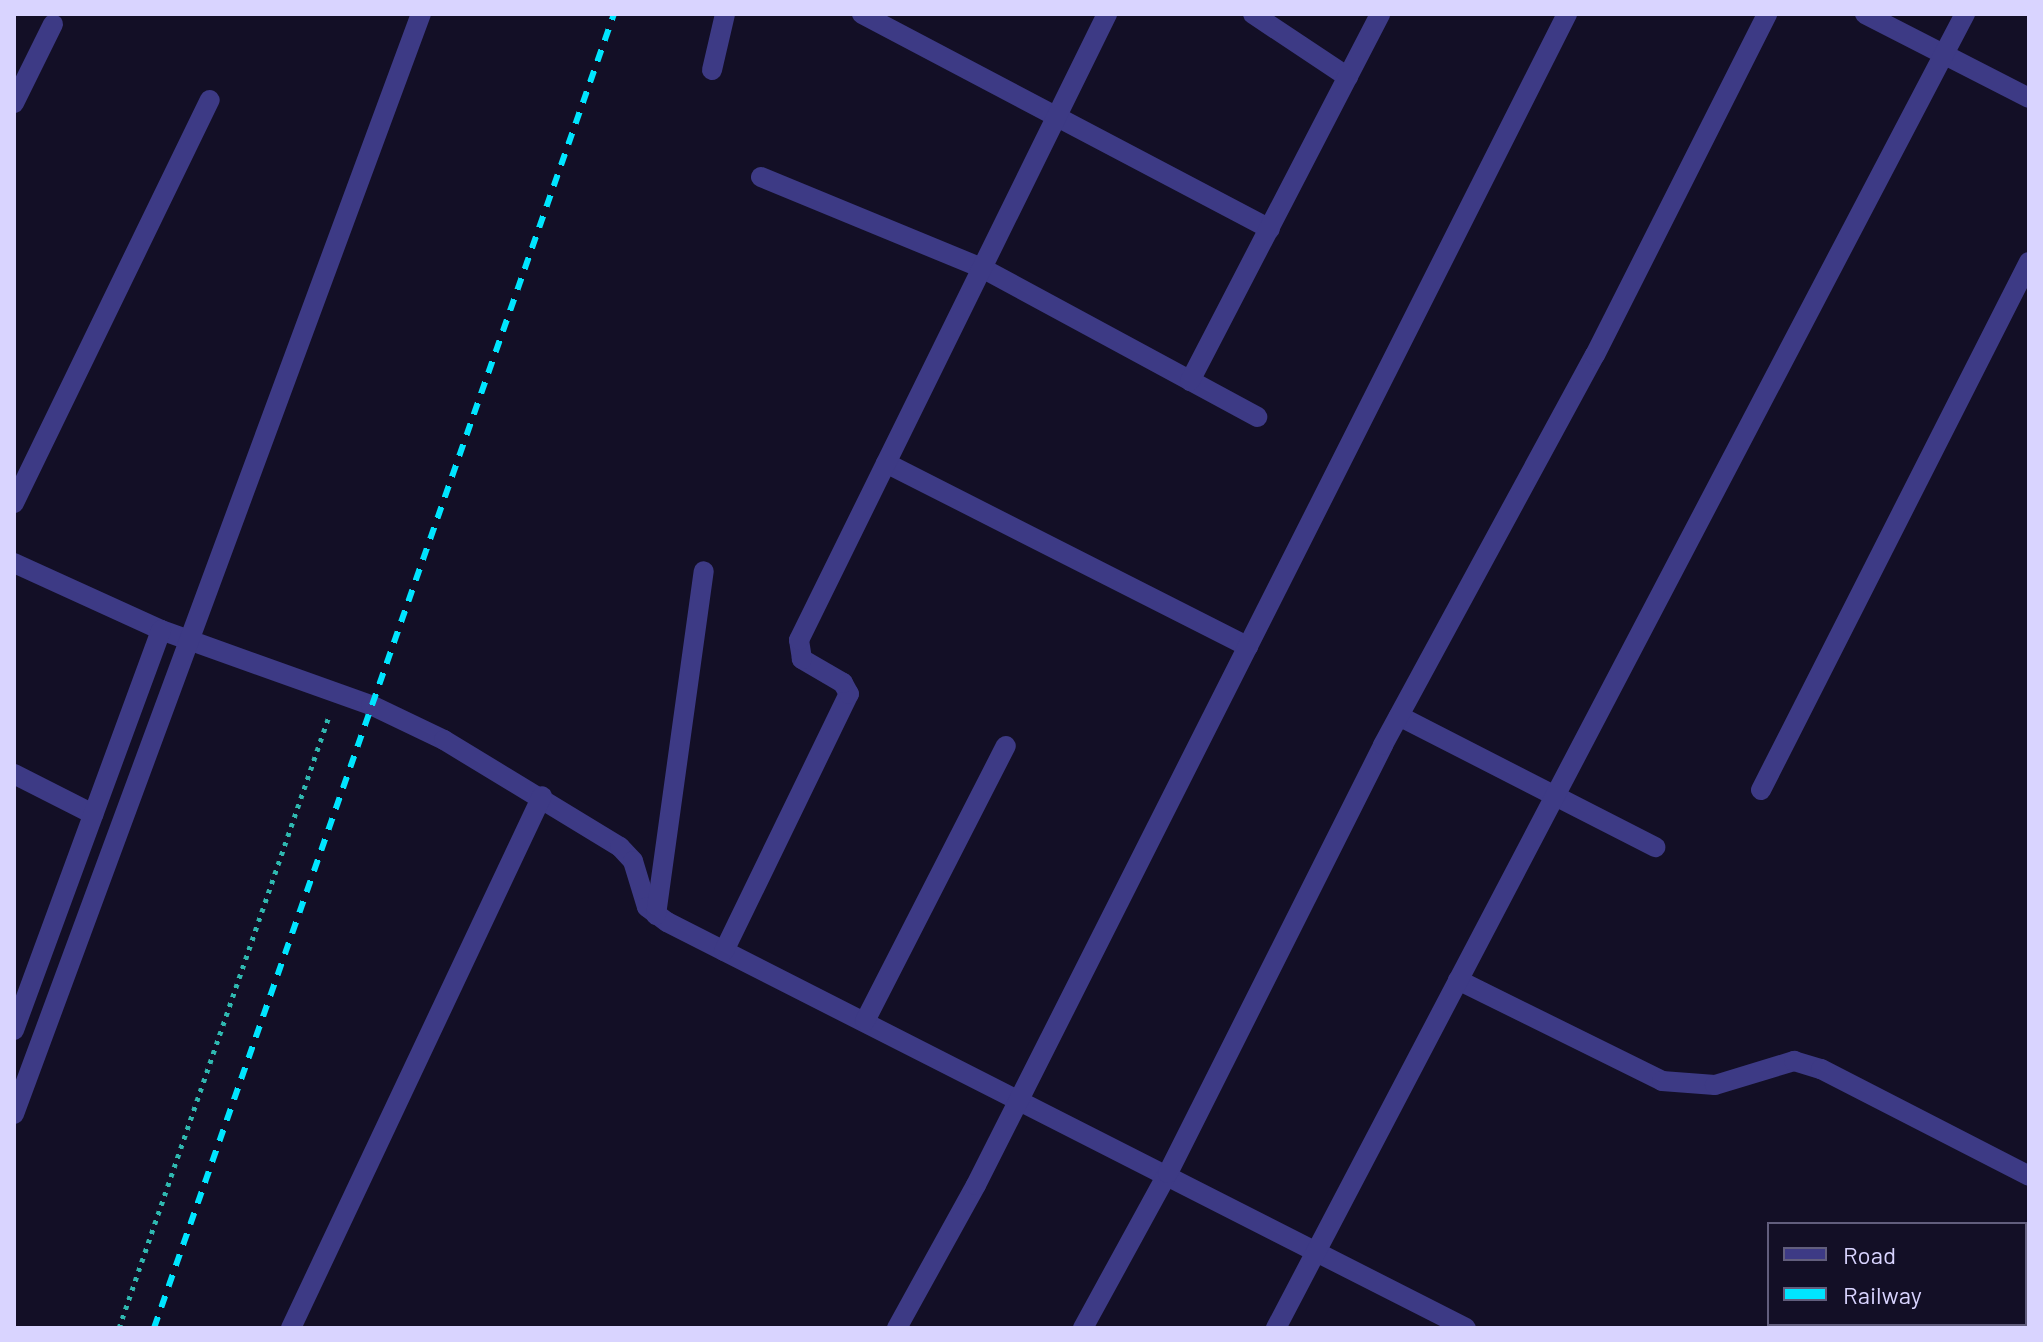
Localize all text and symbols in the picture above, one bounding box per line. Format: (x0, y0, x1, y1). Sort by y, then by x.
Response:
legend (1767, 1222, 2027, 1326)
text: Road (1843, 1240, 1896, 1269)
text: Railway (1843, 1280, 1922, 1309)

